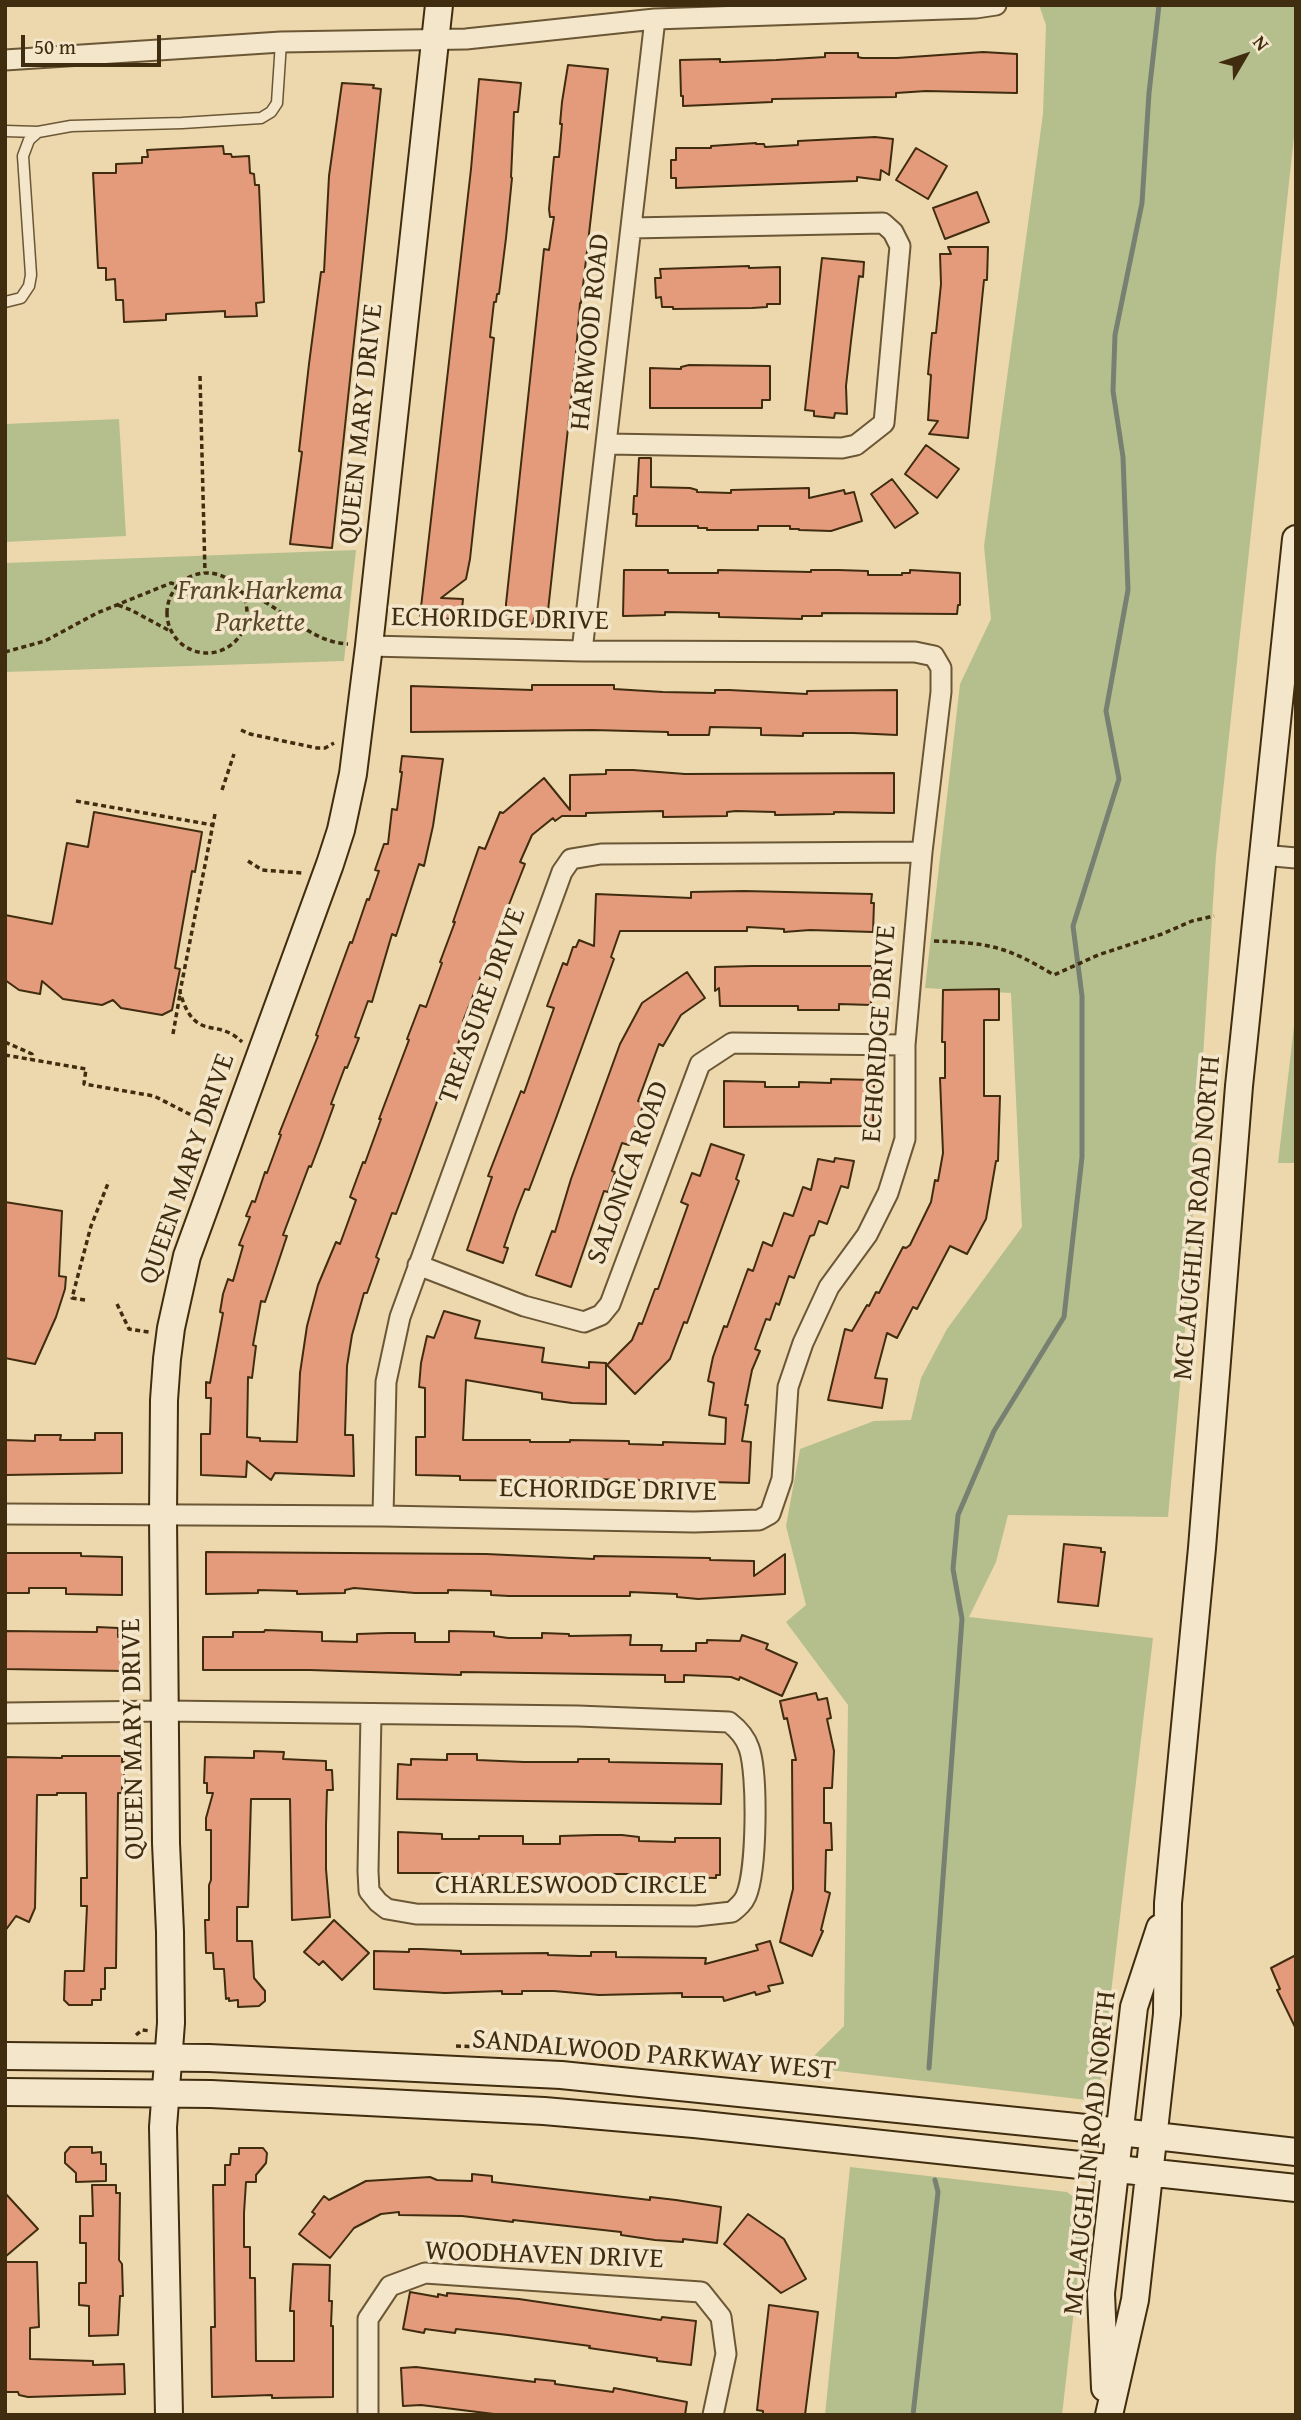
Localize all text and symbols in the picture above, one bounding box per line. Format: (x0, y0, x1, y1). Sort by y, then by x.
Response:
scale bar (24, 21, 164, 65)
north arrow (1210, 21, 1280, 91)
text: N (1246, 29, 1276, 57)
text: 50 m (34, 31, 76, 62)
street label: HARWOOD ROAD (564, 232, 618, 432)
street label: QUEEN MARY DRIVE (333, 302, 391, 546)
park label: Frank Harkema Parkette (177, 575, 343, 641)
street label: ECHORIDGE DRIVE (391, 601, 609, 639)
street label: TREASURE DRIVE (432, 904, 534, 1108)
street label: ECHORIDGE DRIVE (856, 924, 904, 1144)
street label: QUEEN MARY DRIVE (133, 1049, 243, 1289)
street label: MCLAUGHLIN ROAD NORTH (1167, 1054, 1229, 1382)
street label: SALONICA ROAD (580, 1077, 678, 1269)
street label: ECHORIDGE DRIVE (499, 1472, 717, 1510)
street label: QUEEN MARY DRIVE (115, 1618, 153, 1860)
street label: CHARLESWOOD CIRCLE (435, 1869, 707, 1903)
street label: MCLAUGHLIN ROAD NORTH (1057, 1989, 1125, 2317)
street label: SANDALWOOD PARKWAY WEST (471, 2023, 837, 2089)
street label: WOODHAVEN DRIVE (424, 2235, 664, 2277)

